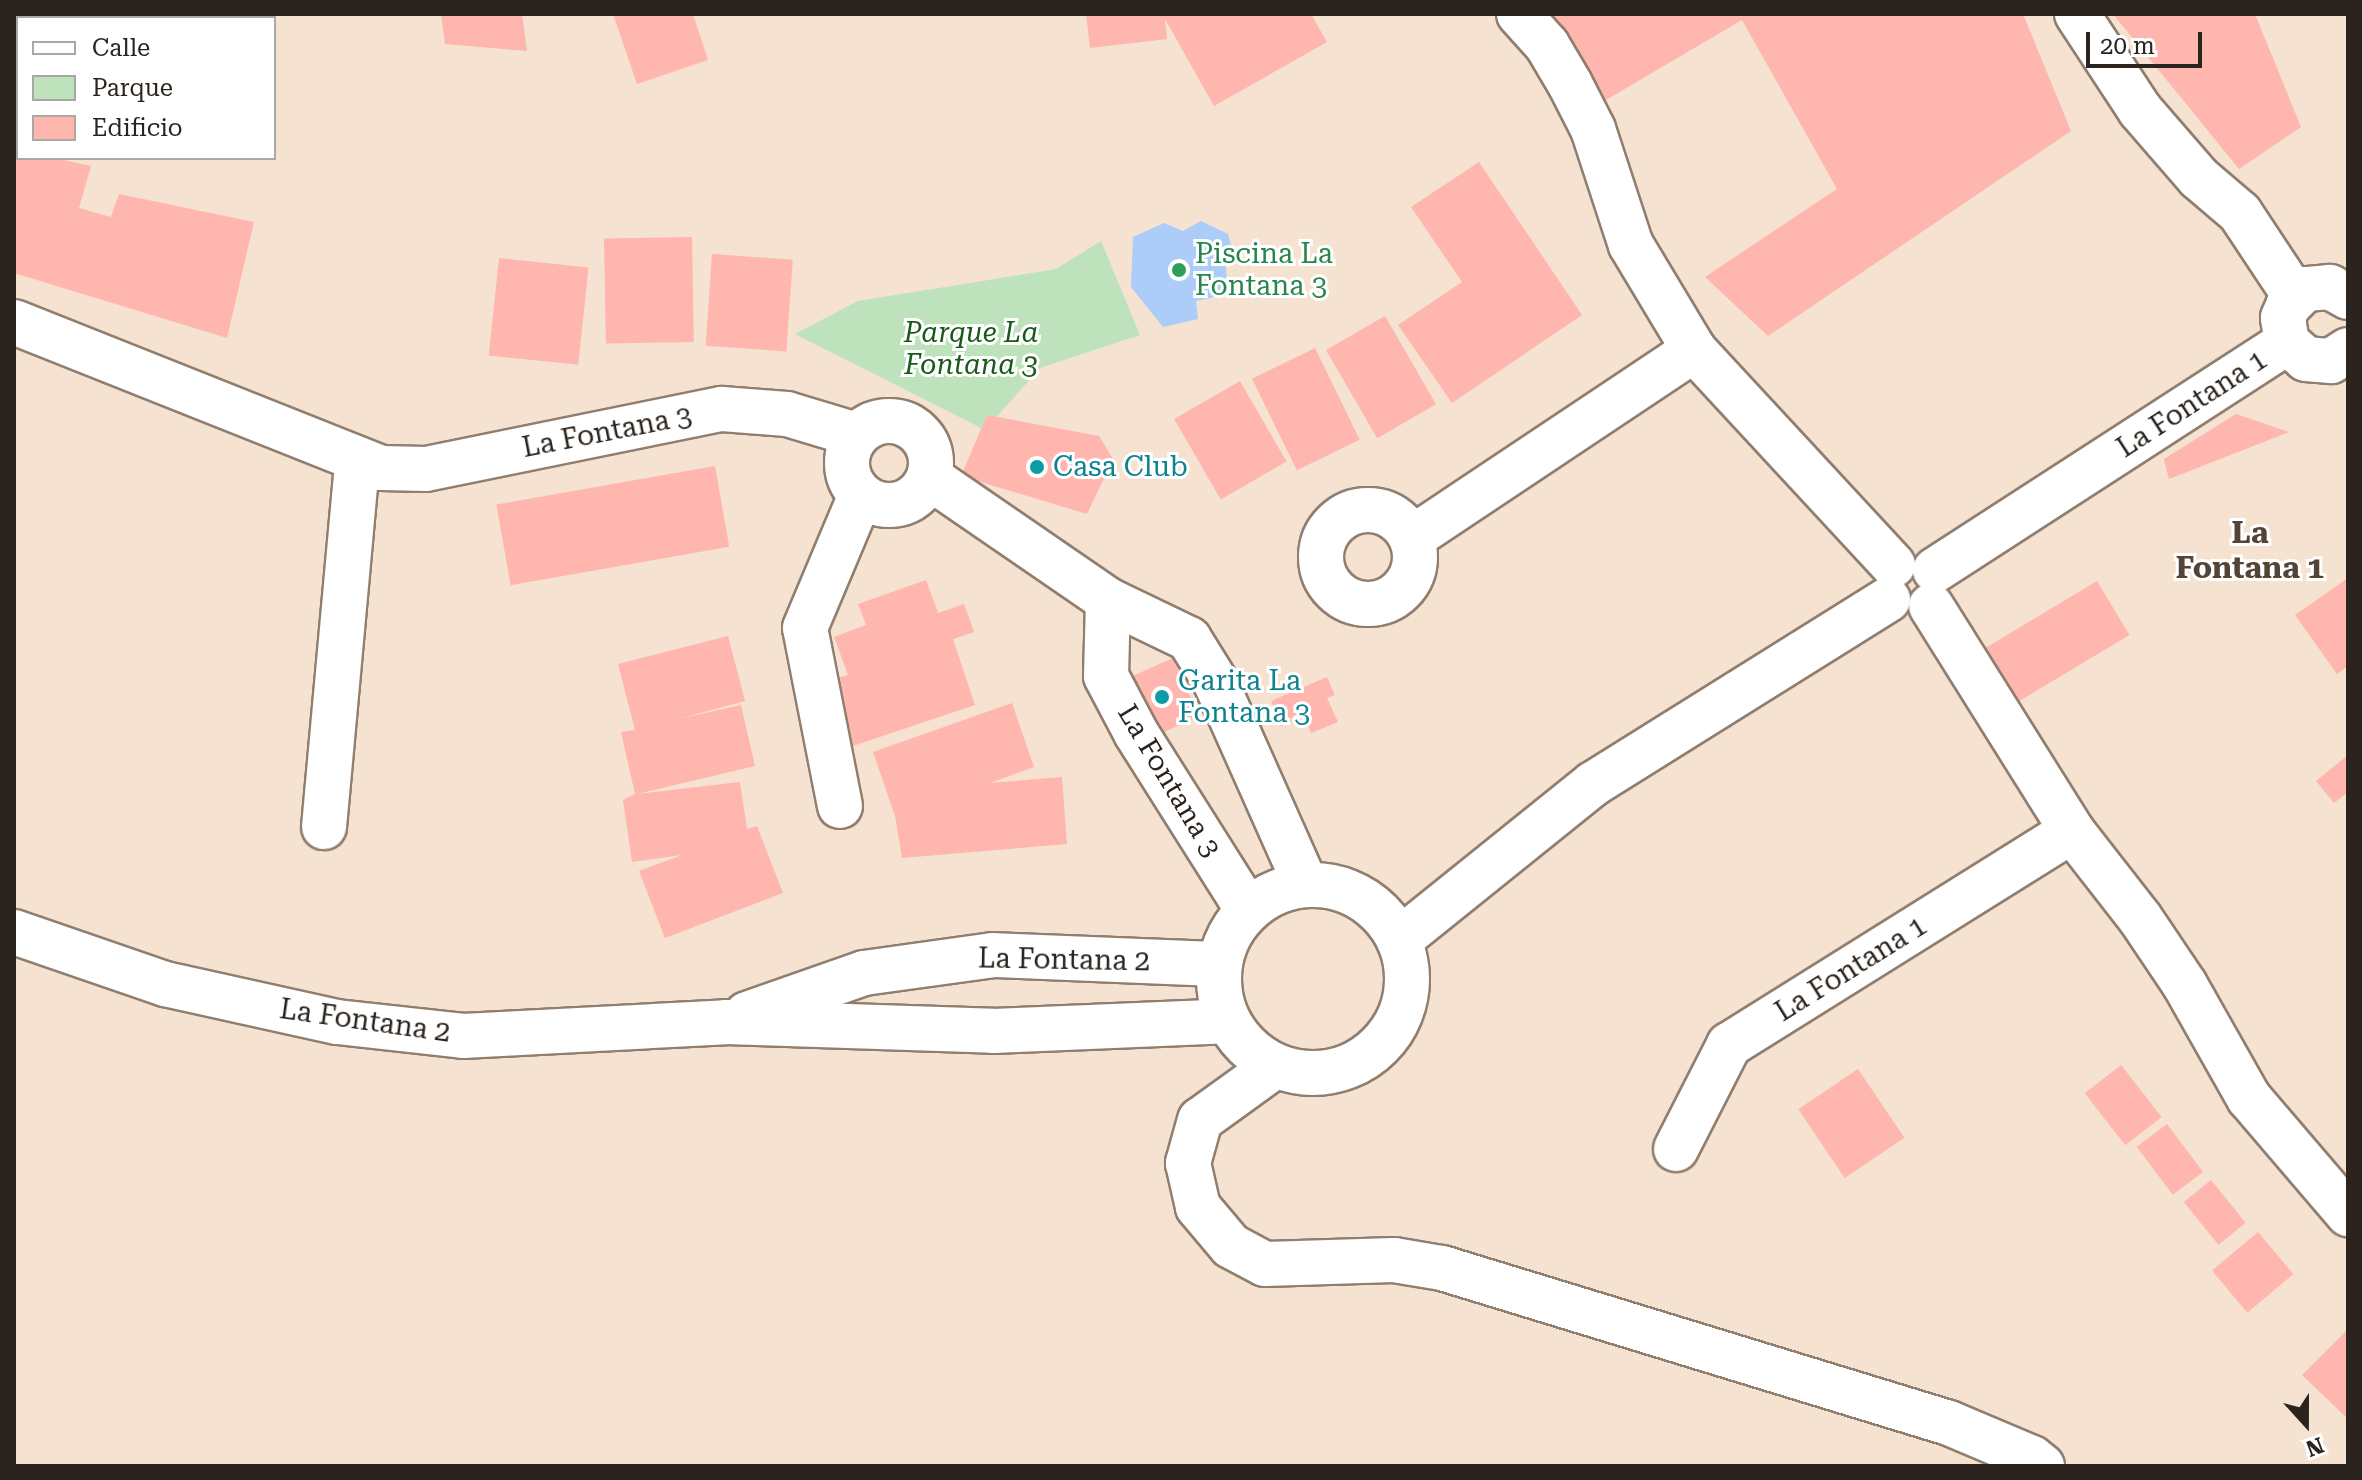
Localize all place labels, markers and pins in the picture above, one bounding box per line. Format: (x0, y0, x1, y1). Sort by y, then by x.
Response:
place label: Piscina La Fontana 3 (1195, 237, 1333, 303)
marker: Piscina La Fontana 3 (1170, 261, 1188, 279)
place label: Casa Club (1053, 450, 1188, 484)
marker: Casa Club (1028, 458, 1046, 476)
place label: Garita La Fontana 3 (1178, 664, 1310, 730)
marker: Garita La Fontana 3 (1153, 688, 1171, 706)

